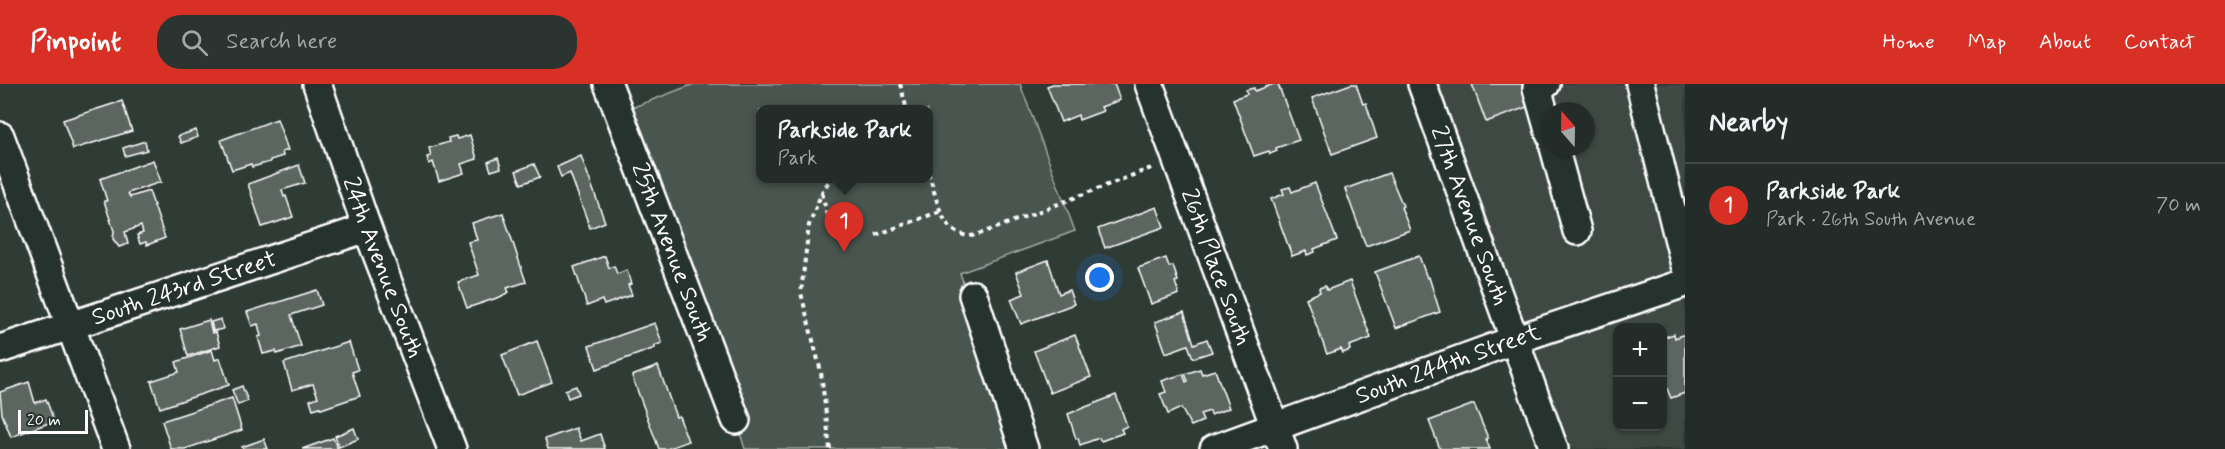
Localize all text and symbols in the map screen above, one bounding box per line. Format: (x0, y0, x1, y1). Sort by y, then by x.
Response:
search box (157, 15, 577, 69)
text: Pinpoint (30, 24, 121, 61)
icon: search (178, 26, 211, 59)
text: Search here (226, 28, 337, 56)
text: Home (1883, 28, 1935, 56)
text: Map (1968, 28, 2006, 56)
text: About (2039, 28, 2091, 56)
text: Contact (2124, 28, 2195, 56)
north arrow (1541, 102, 1595, 156)
popup (756, 105, 933, 183)
text: Nearby (1709, 106, 1788, 140)
text: Parkside Park (777, 117, 912, 145)
street label: 27th Avenue South (1423, 122, 1516, 310)
text: Park (777, 145, 817, 172)
street label: 25th Avenue South (624, 158, 720, 346)
street label: 24th Avenue South (335, 173, 431, 363)
text: Parkside Park (1766, 178, 1900, 206)
street label: 26th Place South (1173, 184, 1259, 350)
text: 1 (1724, 192, 1733, 219)
text: 70 m (2156, 192, 2201, 219)
pin: 1 (824, 202, 864, 252)
text: Park · 26th South Avenue (1766, 206, 1976, 233)
street label: South 243rd Street (88, 243, 281, 333)
your location (1085, 263, 1114, 292)
street label: South 244th Street (1351, 317, 1545, 412)
map controls (1613, 323, 1667, 431)
button: + (1613, 323, 1667, 377)
button: − (1613, 377, 1667, 431)
scale bar (18, 407, 88, 434)
text: 20 m (27, 410, 61, 431)

